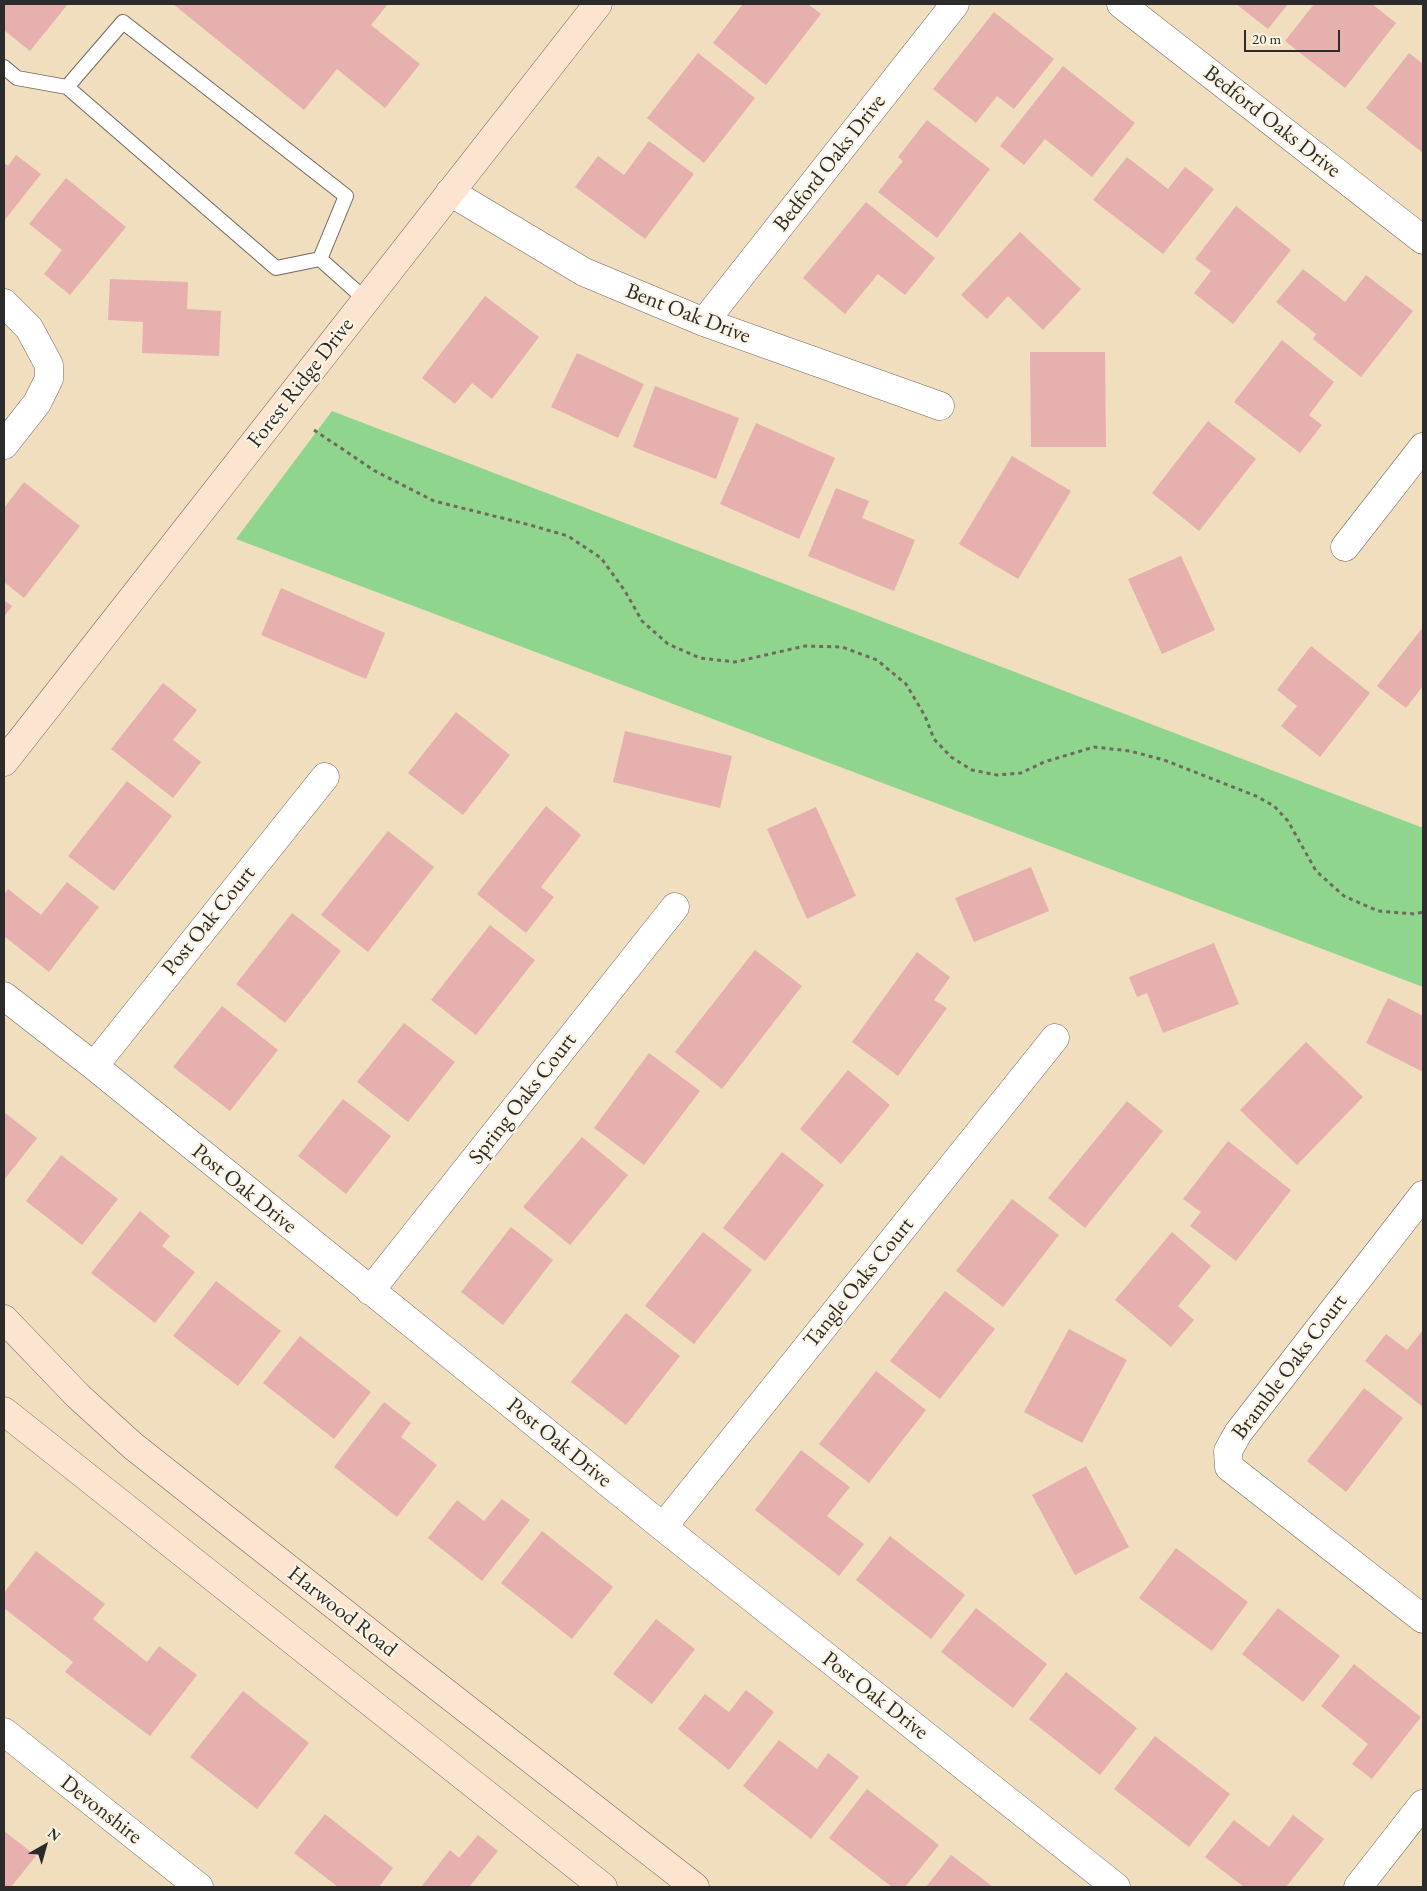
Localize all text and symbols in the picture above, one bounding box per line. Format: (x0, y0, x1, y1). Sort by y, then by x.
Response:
scale bar (1247, 20, 1343, 52)
text: 20 m (1252, 29, 1281, 48)
street label: Bedford Oaks Drive (1198, 60, 1346, 184)
street label: Bedford Oaks Drive (768, 89, 892, 237)
street label: Bent Oak Drive (622, 278, 754, 350)
street label: Forest Ridge Drive (242, 313, 360, 453)
street label: Post Oak Court (157, 861, 261, 981)
street label: Spring Oaks Court (463, 1028, 583, 1170)
street label: Post Oak Drive (186, 1139, 302, 1239)
street label: Tangle Oaks Court (798, 1212, 920, 1354)
street label: Bramble Oaks Court (1227, 1289, 1353, 1445)
street label: Post Oak Drive (501, 1393, 617, 1493)
street label: Harwood Road (282, 1561, 402, 1663)
street label: Post Oak Drive (817, 1646, 933, 1746)
street label: Devonshire (55, 1770, 147, 1850)
north arrow (20, 1821, 70, 1871)
text: N (44, 1824, 64, 1845)

